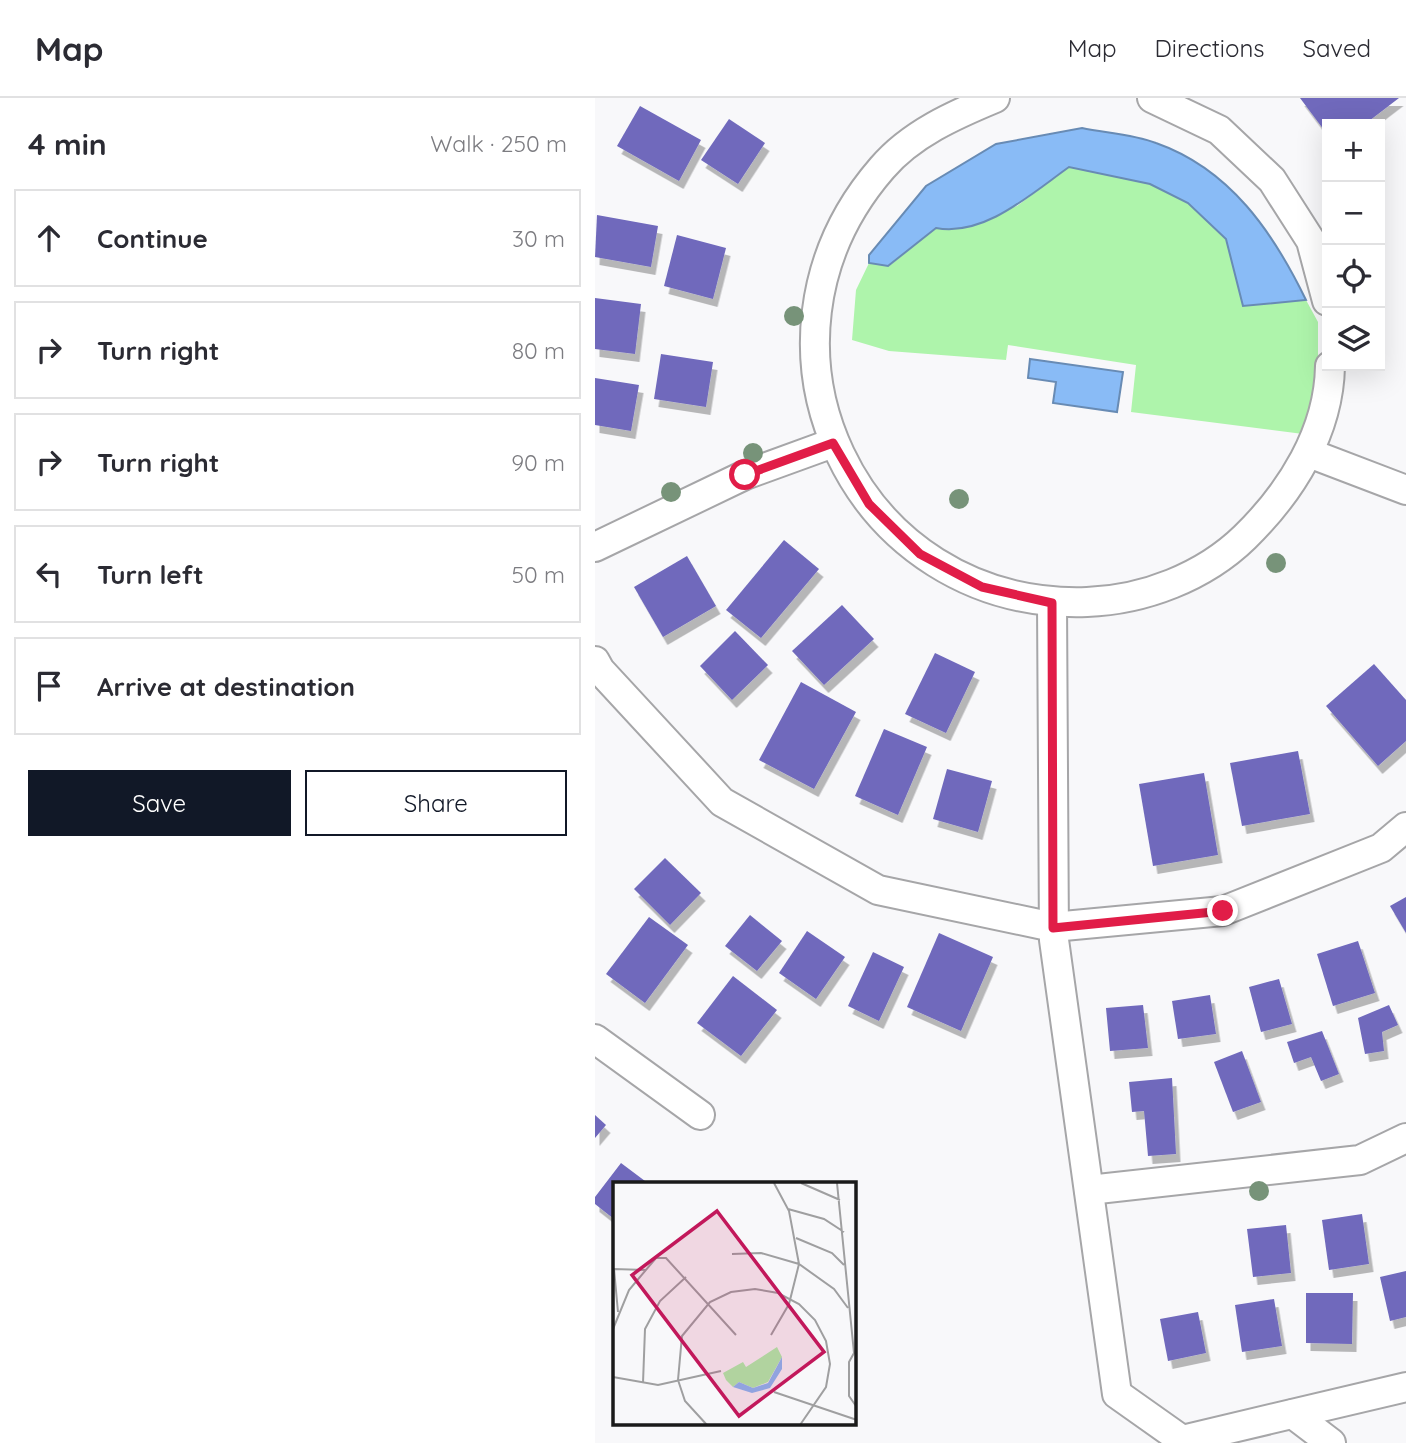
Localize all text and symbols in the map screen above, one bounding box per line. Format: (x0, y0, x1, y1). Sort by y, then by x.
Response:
text: Map (35, 28, 103, 69)
text: Map (1068, 33, 1117, 63)
text: Directions (1155, 33, 1265, 63)
text: Saved (1303, 33, 1371, 63)
map controls (1322, 119, 1385, 371)
button: + (1322, 119, 1385, 182)
text: 4 min (28, 125, 107, 163)
text: Walk · 250 m (430, 129, 567, 158)
button: − (1322, 182, 1385, 245)
icon: ahead (30, 219, 68, 257)
text: Continue (97, 222, 208, 255)
text: 30 m (512, 224, 565, 253)
button: locate (1322, 245, 1385, 308)
button: layers (1322, 308, 1385, 371)
icon: right (30, 331, 68, 369)
text: Turn right (97, 334, 219, 367)
text: 80 m (512, 336, 565, 365)
icon: right (30, 443, 68, 481)
text: Turn right (97, 446, 219, 479)
text: 90 m (511, 448, 565, 477)
route start (729, 459, 760, 490)
icon: left (30, 555, 68, 593)
text: Turn left (97, 558, 204, 591)
text: 50 m (512, 560, 565, 589)
icon: arrive (30, 667, 68, 705)
text: Arrive at destination (97, 670, 355, 703)
button: Save (28, 770, 291, 836)
button: Share (305, 770, 567, 836)
route end (1207, 895, 1238, 926)
inset map (613, 1182, 856, 1426)

